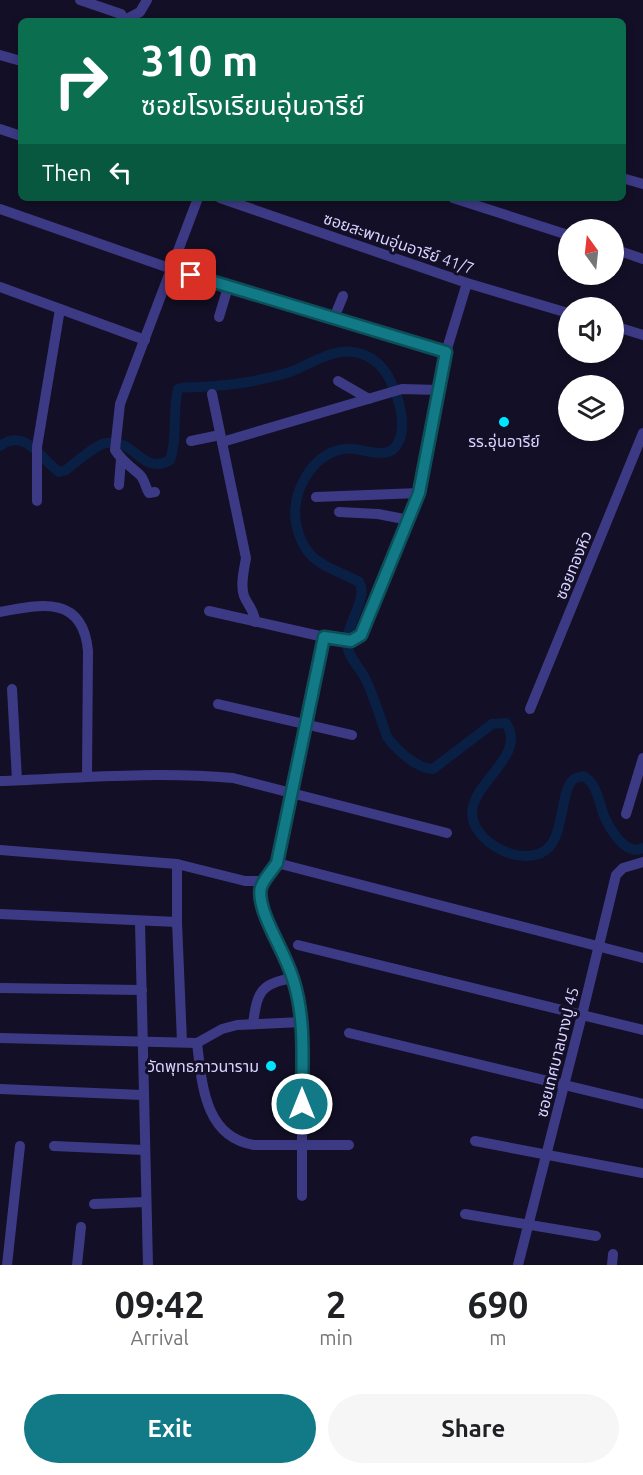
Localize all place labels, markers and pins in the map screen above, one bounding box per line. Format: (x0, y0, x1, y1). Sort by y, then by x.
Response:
pin (165, 249, 216, 300)
marker: รร.อุ่นอารีย์ (497, 415, 511, 429)
place label: รร.อุ่นอารีย์ (468, 432, 540, 451)
place label: วัดพุทธภาวนาราม (147, 1057, 259, 1076)
marker: วัดพุทธภาวนาราม (264, 1059, 278, 1073)

